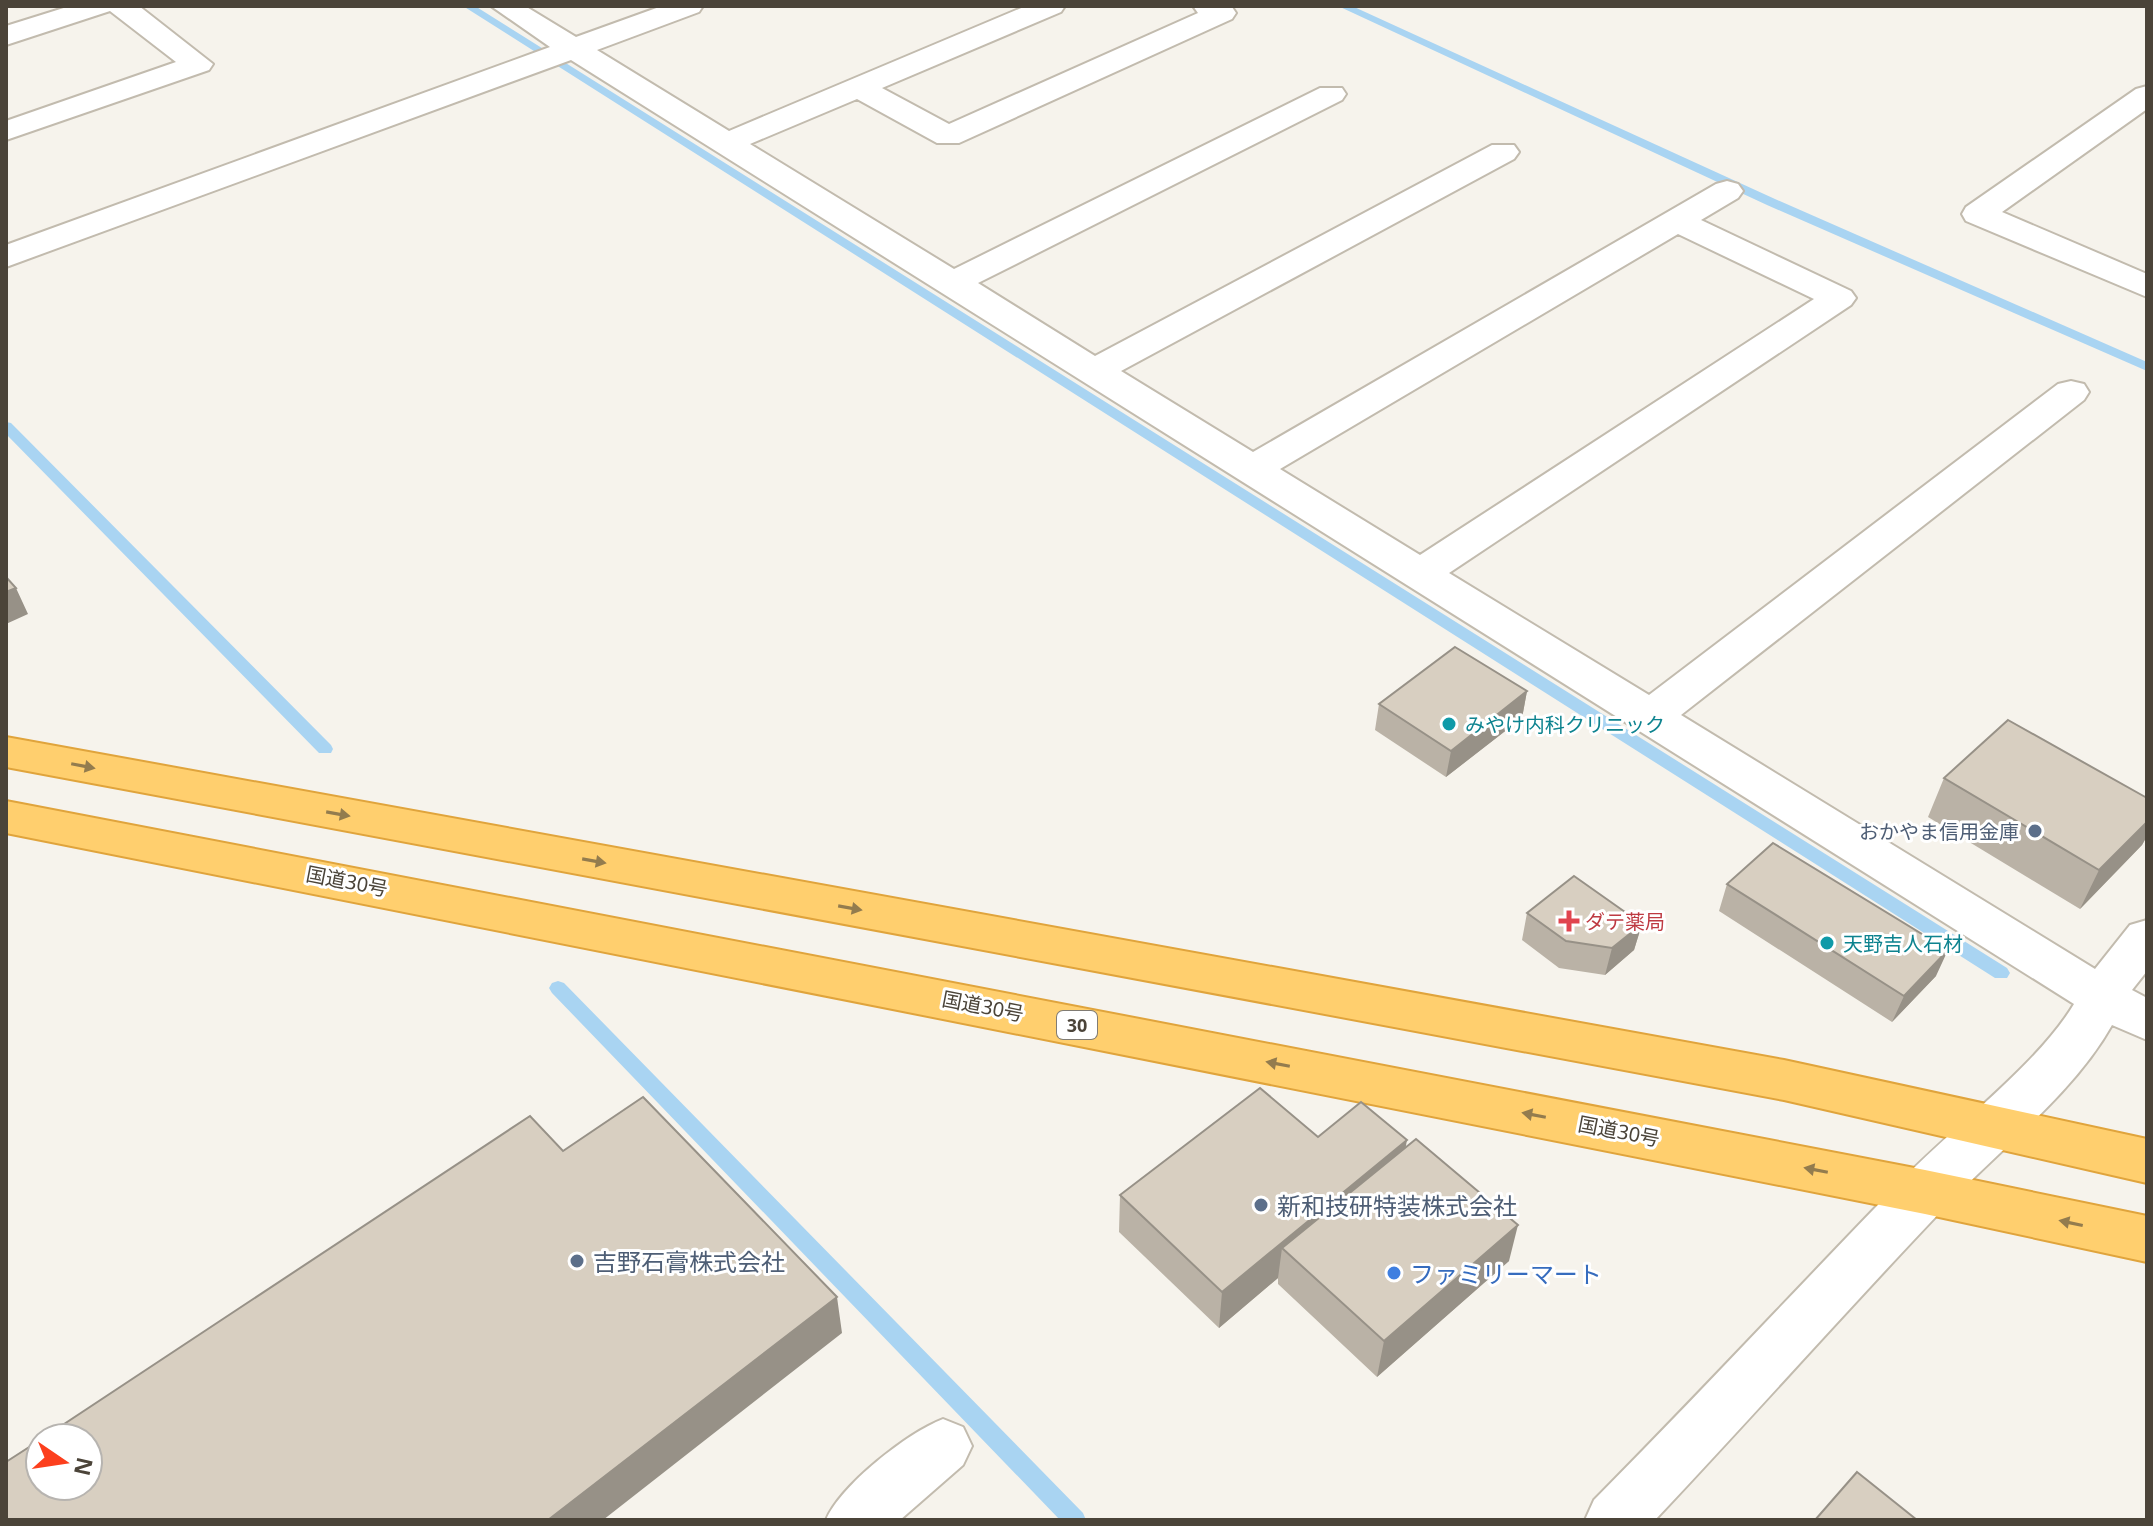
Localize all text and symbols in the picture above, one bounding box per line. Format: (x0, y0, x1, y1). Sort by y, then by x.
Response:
place label: みやけ内科クリニック (1465, 711, 1665, 738)
marker: みやけ内科クリニック (1440, 715, 1458, 733)
one-way arrow (70, 761, 95, 773)
one-way arrow (326, 808, 351, 820)
place label: おかやま信用金庫 (1859, 818, 2019, 845)
marker: おかやま信用金庫 (2026, 822, 2044, 840)
one-way arrow (582, 855, 607, 868)
street label: 国道30号 (304, 860, 390, 902)
one-way arrow (837, 903, 862, 915)
place label: ダテ薬局 (1585, 908, 1665, 935)
marker: ダテ薬局 (1560, 912, 1578, 930)
place label: 天野吉人石材 (1843, 930, 1963, 957)
marker: 天野吉人石材 (1818, 934, 1836, 952)
street label: 国道30号 (940, 985, 1026, 1027)
road number: 30 (1057, 1011, 1097, 1039)
one-way arrow (1266, 1058, 1291, 1070)
one-way arrow (1521, 1108, 1546, 1120)
street label: 国道30号 (1576, 1110, 1662, 1152)
one-way arrow (1803, 1164, 1828, 1176)
place label: 新和技研特装株式会社 (1277, 1189, 1517, 1222)
marker: 新和技研特装株式会社 (1252, 1196, 1270, 1214)
one-way arrow (2058, 1216, 2083, 1229)
place label: 吉野石膏株式会社 (593, 1245, 785, 1278)
marker: 吉野石膏株式会社 (568, 1252, 586, 1270)
place label: ファミリーマート (1410, 1257, 1602, 1290)
marker: ファミリーマート (1385, 1264, 1403, 1282)
north arrow (24, 1422, 104, 1502)
text: N (68, 1455, 101, 1479)

